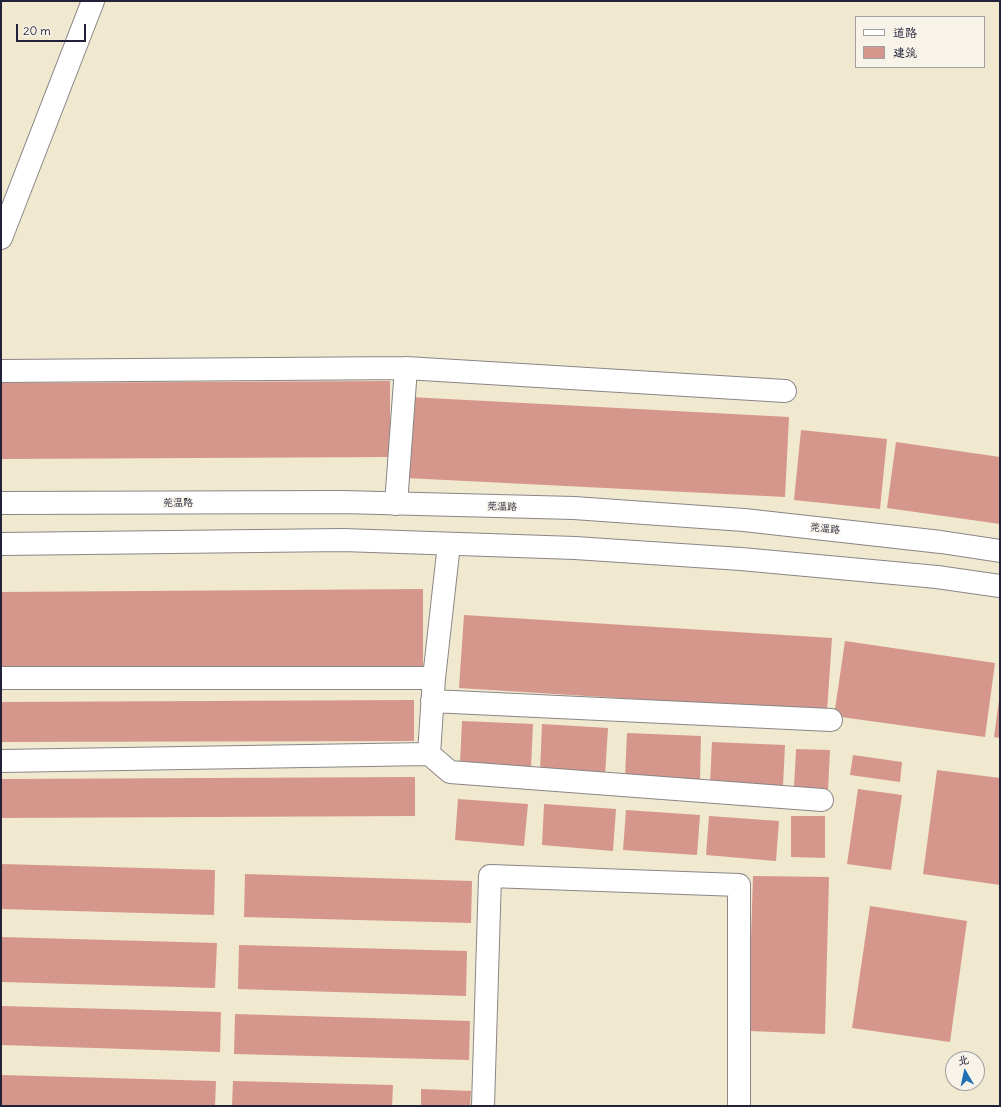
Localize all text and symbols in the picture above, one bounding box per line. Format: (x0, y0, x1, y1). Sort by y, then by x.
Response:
scale bar (18, 16, 88, 42)
legend (855, 16, 985, 68)
text: 20 m (23, 23, 51, 38)
text: 道路 (893, 25, 917, 40)
text: 建筑 (893, 45, 917, 60)
street label: 莞温路 (163, 497, 193, 509)
street label: 莞温路 (487, 501, 517, 513)
street label: 莞温路 (809, 521, 841, 537)
north arrow (945, 1051, 985, 1091)
text: 北 (957, 1052, 970, 1068)

